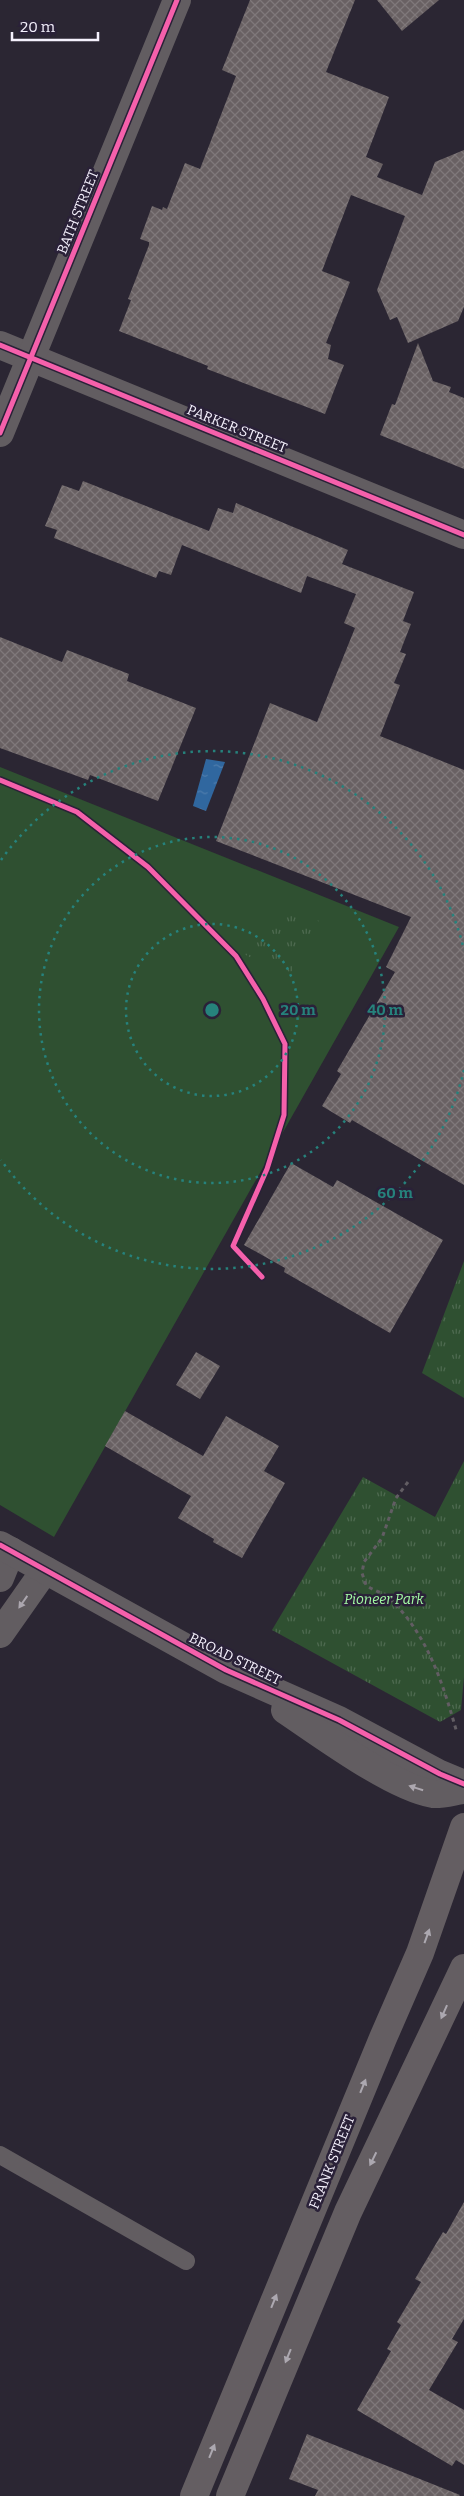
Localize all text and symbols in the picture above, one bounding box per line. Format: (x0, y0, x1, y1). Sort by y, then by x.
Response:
scale bar (12, 10, 99, 42)
text: 20 m (20, 18, 56, 36)
street label: BATH STREET (53, 168, 103, 256)
street label: PARKER STREET (184, 401, 290, 457)
centre of rings (203, 1001, 221, 1019)
text: 20 m (281, 1001, 316, 1019)
text: 40 m (367, 1001, 404, 1019)
text: 60 m (377, 1184, 413, 1202)
park label: Pioneer Park (344, 1591, 424, 1608)
one-way arrow (18, 1596, 28, 1609)
street label: BROAD STREET (186, 1629, 284, 1689)
one-way arrow (409, 1784, 424, 1791)
one-way arrow (423, 1928, 431, 1943)
one-way arrow (440, 2005, 448, 2019)
one-way arrow (360, 2079, 368, 2093)
street label: FRANK STREET (305, 2112, 359, 2212)
one-way arrow (369, 2152, 377, 2166)
one-way arrow (271, 2294, 279, 2308)
one-way arrow (283, 2349, 291, 2363)
one-way arrow (209, 2444, 217, 2458)

